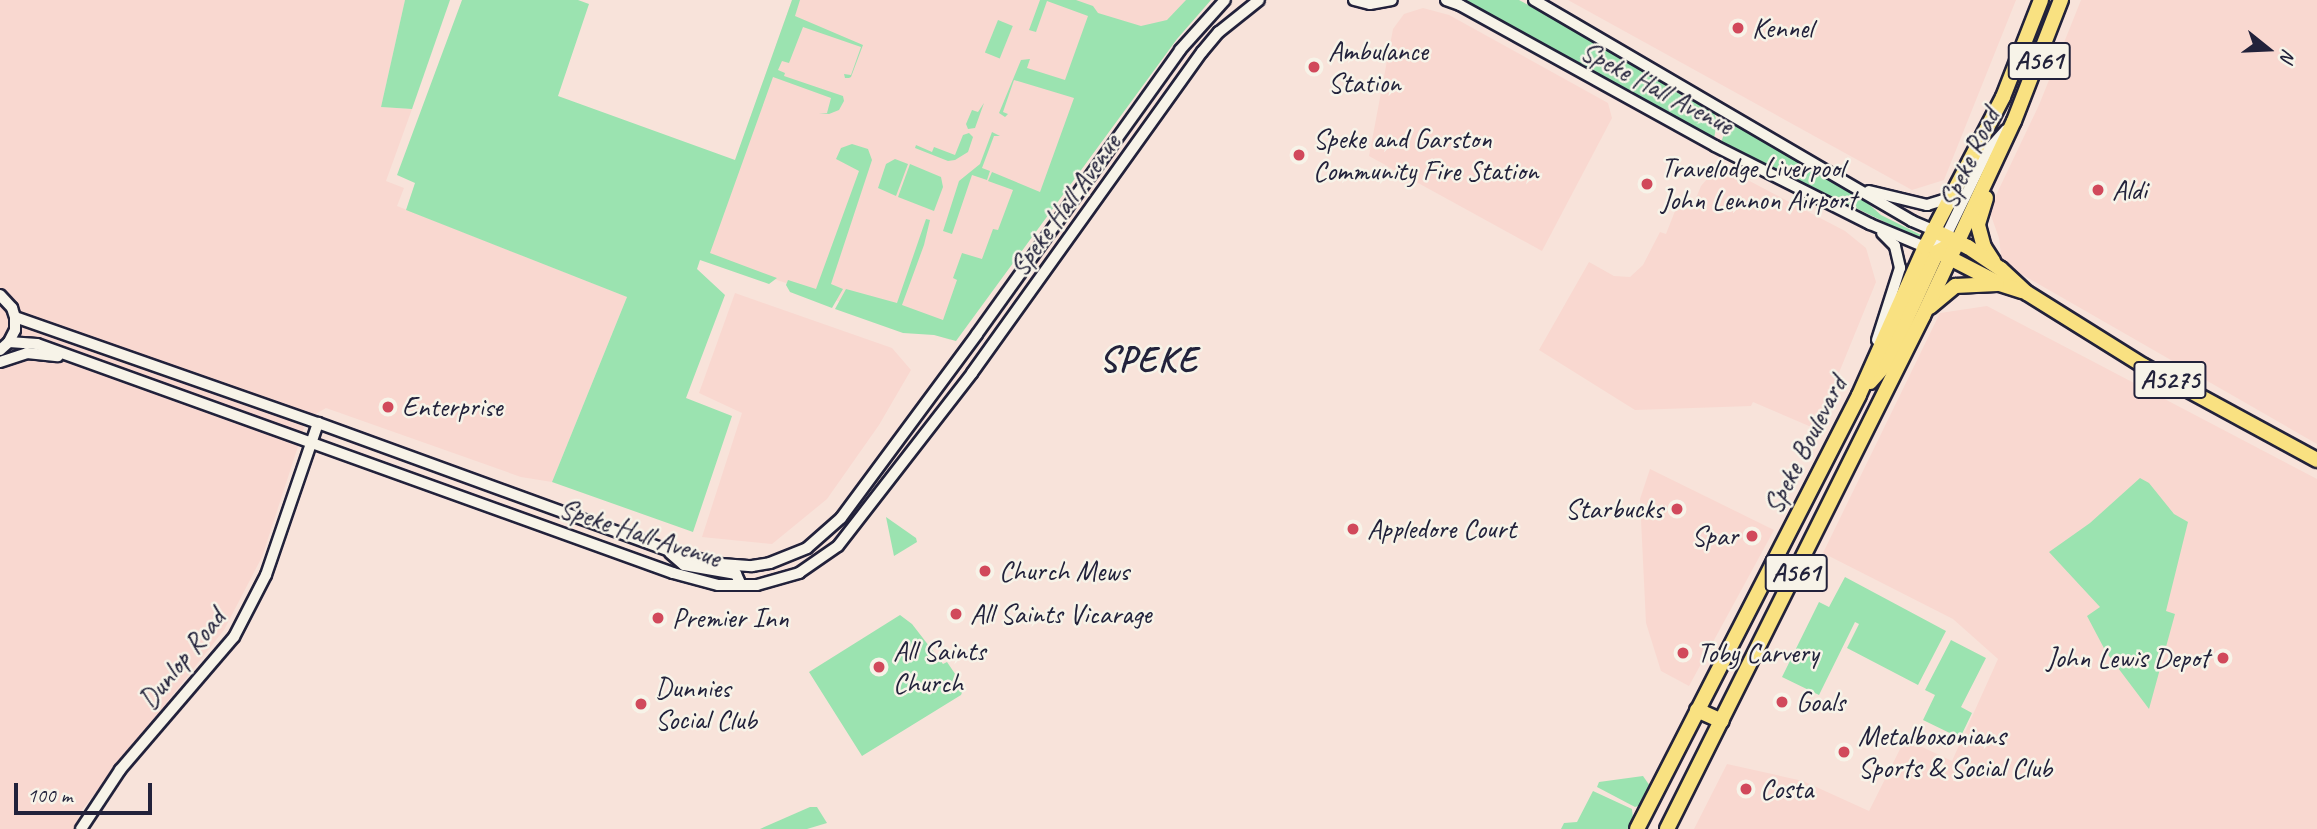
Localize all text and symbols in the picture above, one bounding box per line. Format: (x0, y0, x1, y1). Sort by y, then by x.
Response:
place label: Kennel (1752, 11, 1813, 45)
north arrow (2233, 14, 2303, 84)
marker: Kennel (1730, 20, 1746, 36)
place label: Ambulance Station (1328, 34, 1428, 100)
street label: Speke Hall Avenue (1575, 34, 1739, 142)
road number: A561 (2008, 38, 2070, 83)
text: N (2275, 46, 2301, 65)
marker: Ambulance Station (1306, 59, 1322, 75)
street label: Speke Road (1931, 103, 2007, 213)
place label: Speke and Garston Community Fire Station (1313, 122, 1540, 188)
street label: Speke Hall Avenue (1002, 127, 1128, 283)
marker: Speke and Garston Community Fire Station (1291, 147, 1307, 163)
place label: Travelodge Liverpool John Lennon Airport (1661, 151, 1856, 217)
place label: Aldi (2112, 173, 2147, 207)
marker: Travelodge Liverpool John Lennon Airport (1639, 176, 1655, 192)
marker: Aldi (2090, 182, 2106, 198)
district label: SPEKE (1100, 339, 1198, 381)
road number: A5275 (2133, 358, 2207, 402)
street label: Speke Boulevard (1756, 370, 1854, 520)
place label: Enterprise (402, 390, 502, 424)
marker: Enterprise (380, 399, 396, 415)
street label: Speke Hall Avenue (555, 491, 725, 575)
place label: Starbucks (1565, 492, 1663, 526)
marker: Starbucks (1669, 501, 1685, 517)
place label: Appledore Court (1367, 512, 1516, 546)
place label: Spar (1691, 519, 1738, 553)
marker: Appledore Court (1345, 521, 1361, 537)
marker: Spar (1744, 528, 1760, 544)
road number: A561 (1764, 551, 1828, 596)
place label: Church Mews (999, 554, 1129, 588)
marker: Church Mews (977, 563, 993, 579)
place label: All Saints Vicarage (970, 597, 1150, 631)
place label: Premier Inn (672, 601, 789, 635)
street label: Dunlop Road (132, 603, 232, 715)
marker: All Saints Vicarage (948, 606, 964, 622)
marker: Premier Inn (650, 610, 666, 626)
place label: All Saints Church (893, 634, 986, 700)
place label: Toby Carvery (1697, 636, 1819, 670)
place label: John Lewis Depot (2046, 641, 2209, 675)
marker: Toby Carvery (1675, 645, 1691, 661)
marker: John Lewis Depot (2215, 650, 2231, 666)
marker: All Saints Church (871, 659, 887, 675)
place label: Dunnies Social Club (655, 671, 757, 737)
place label: Goals (1796, 685, 1845, 719)
marker: Goals (1774, 694, 1790, 710)
marker: Dunnies Social Club (633, 696, 649, 712)
place label: Metalboxonians Sports & Social Club (1858, 719, 2052, 785)
marker: Metalboxonians Sports & Social Club (1836, 744, 1852, 760)
scale bar (18, 770, 156, 814)
place label: Costa (1760, 772, 1813, 806)
marker: Costa (1738, 781, 1754, 797)
text: 100 m (27, 782, 72, 808)

